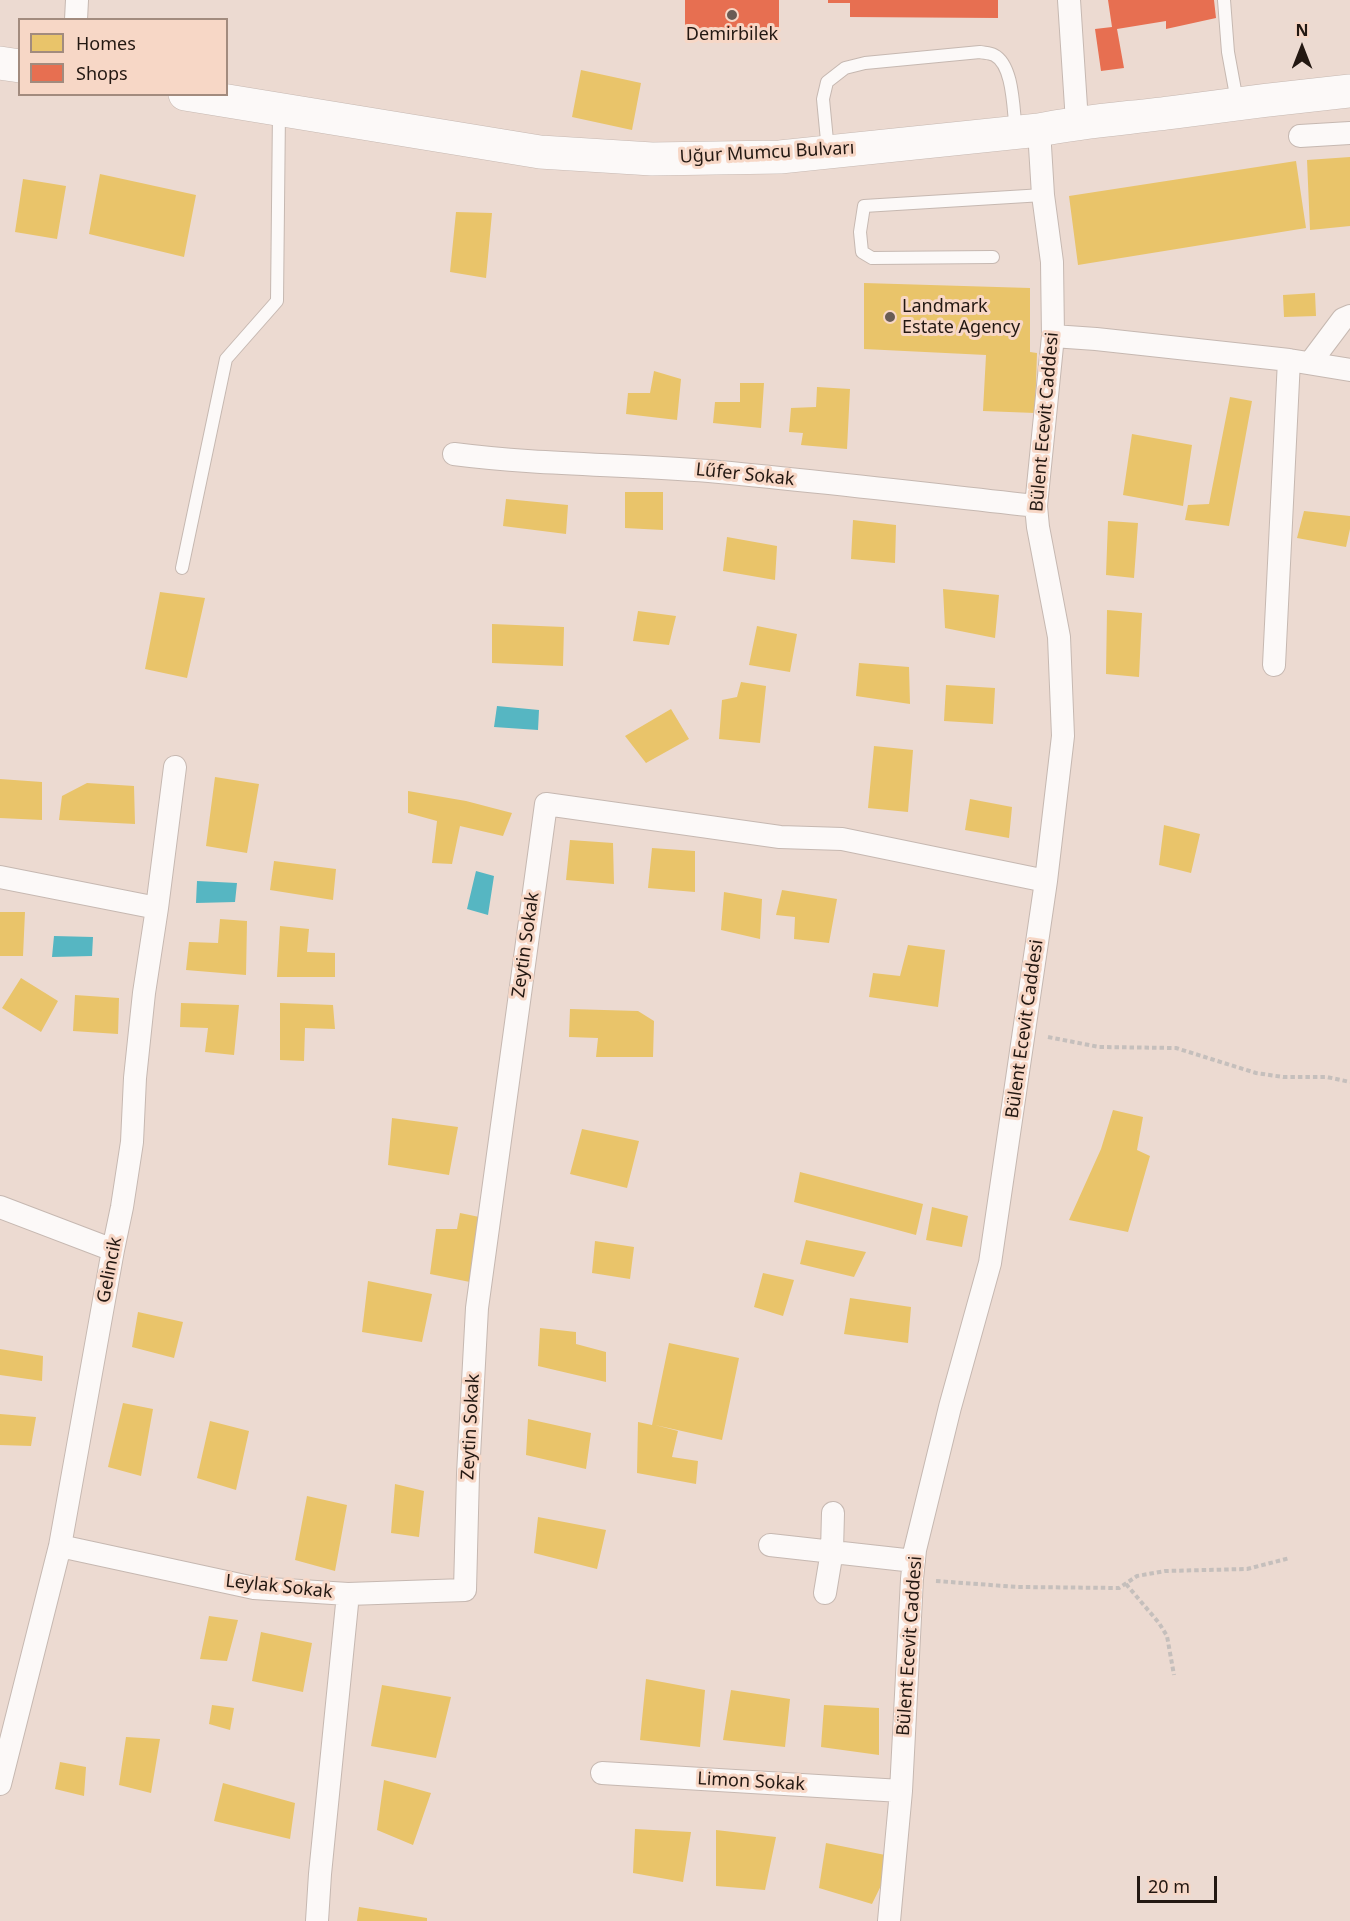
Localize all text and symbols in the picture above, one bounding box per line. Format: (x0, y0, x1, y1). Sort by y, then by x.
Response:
marker: Demirbilek (725, 8, 739, 22)
legend (18, 18, 228, 96)
north arrow (1272, 18, 1332, 78)
text: N (1295, 19, 1309, 41)
place label: Demirbilek (686, 24, 778, 46)
text: Homes (76, 31, 136, 55)
text: Shops (76, 61, 128, 85)
street label: Uğur Mumcu Bulvarı (679, 138, 855, 168)
place label: Landmark Estate Agency (902, 296, 1020, 338)
marker: Landmark Estate Agency (883, 310, 897, 324)
street label: Bülent Ecevit Caddesi (1026, 331, 1064, 513)
street label: Lűfer Sokak (695, 459, 795, 491)
street label: Zeytin Sokak (508, 891, 544, 999)
street label: Bülent Ecevit Caddesi (1002, 938, 1048, 1120)
street label: Gelincik (93, 1235, 127, 1305)
street label: Zeytin Sokak (457, 1373, 485, 1481)
street label: Bülent Ecevit Caddesi (893, 1555, 927, 1737)
street label: Leylak Sokak (224, 1571, 334, 1603)
street label: Limon Sokak (697, 1768, 805, 1796)
scale bar (1140, 1864, 1220, 1902)
text: 20 m (1148, 1874, 1190, 1898)

